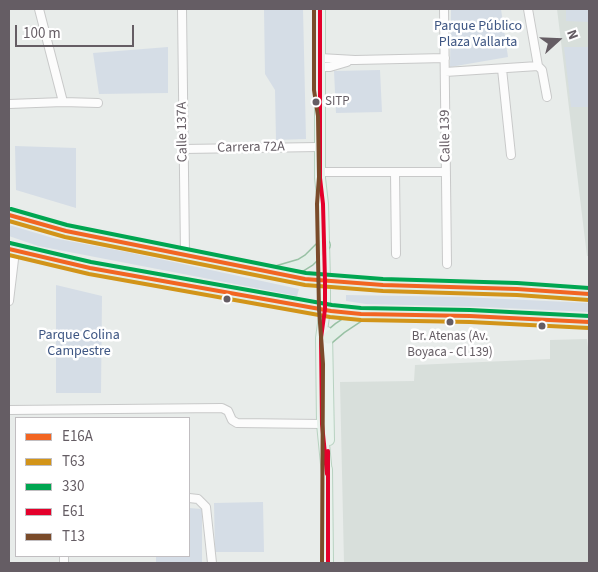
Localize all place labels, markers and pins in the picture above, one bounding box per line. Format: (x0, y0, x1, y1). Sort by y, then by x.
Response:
place label: SITP (325, 94, 350, 110)
marker: SITP (311, 97, 321, 107)
unlabelled marker (222, 294, 232, 304)
marker: Br. Atenas (Av. Boyaca - Cl 139) (445, 317, 455, 327)
unlabelled marker (537, 321, 547, 331)
place label: Br. Atenas (Av. Boyaca - Cl 139) (407, 329, 493, 360)

